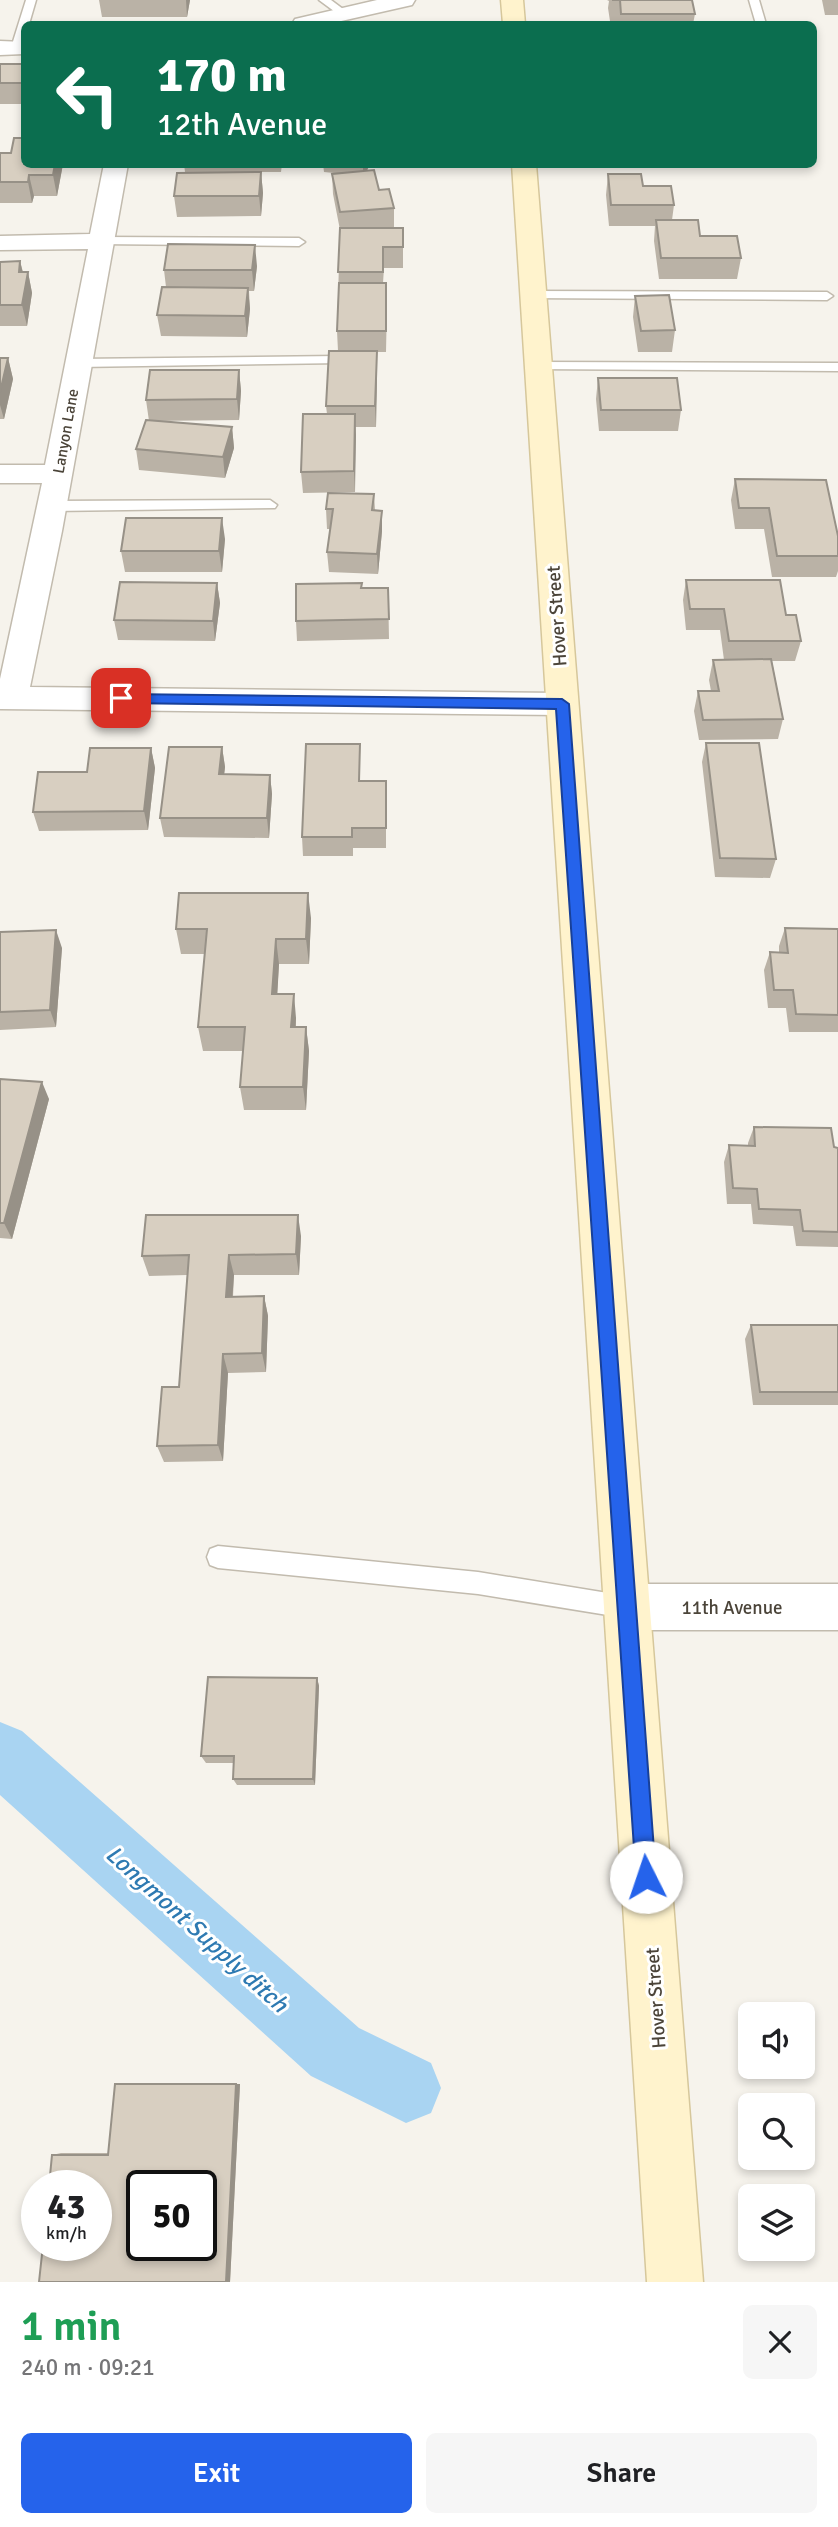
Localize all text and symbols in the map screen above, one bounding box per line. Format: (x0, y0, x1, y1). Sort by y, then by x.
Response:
text: 170 m (157, 45, 287, 105)
icon: left (42, 49, 133, 140)
text: 12th Avenue (157, 105, 327, 144)
street label: Lanyon Lane (49, 387, 83, 475)
street label: Hover Street (541, 564, 572, 667)
pin (91, 668, 151, 728)
icon: arrive (102, 679, 140, 717)
street label: 11th Avenue (681, 1596, 783, 1620)
water label: Longmont Supply ditch (100, 1839, 295, 2019)
position arrow (609, 1840, 683, 1914)
street label: Hover Street (640, 1946, 671, 2049)
map controls (738, 2002, 815, 2261)
button: sound (738, 2002, 815, 2079)
button: search (738, 2093, 815, 2170)
speed limit sign: 50 (126, 2170, 217, 2261)
button: layers (738, 2184, 815, 2261)
text: 43 (48, 2185, 85, 2228)
text: km/h (46, 2222, 87, 2244)
text: 1 min (21, 2301, 122, 2352)
button: close (743, 2305, 817, 2379)
text: 240 m · 09:21 (21, 2353, 155, 2382)
button: Exit (21, 2433, 412, 2513)
button: Share (426, 2433, 817, 2513)

